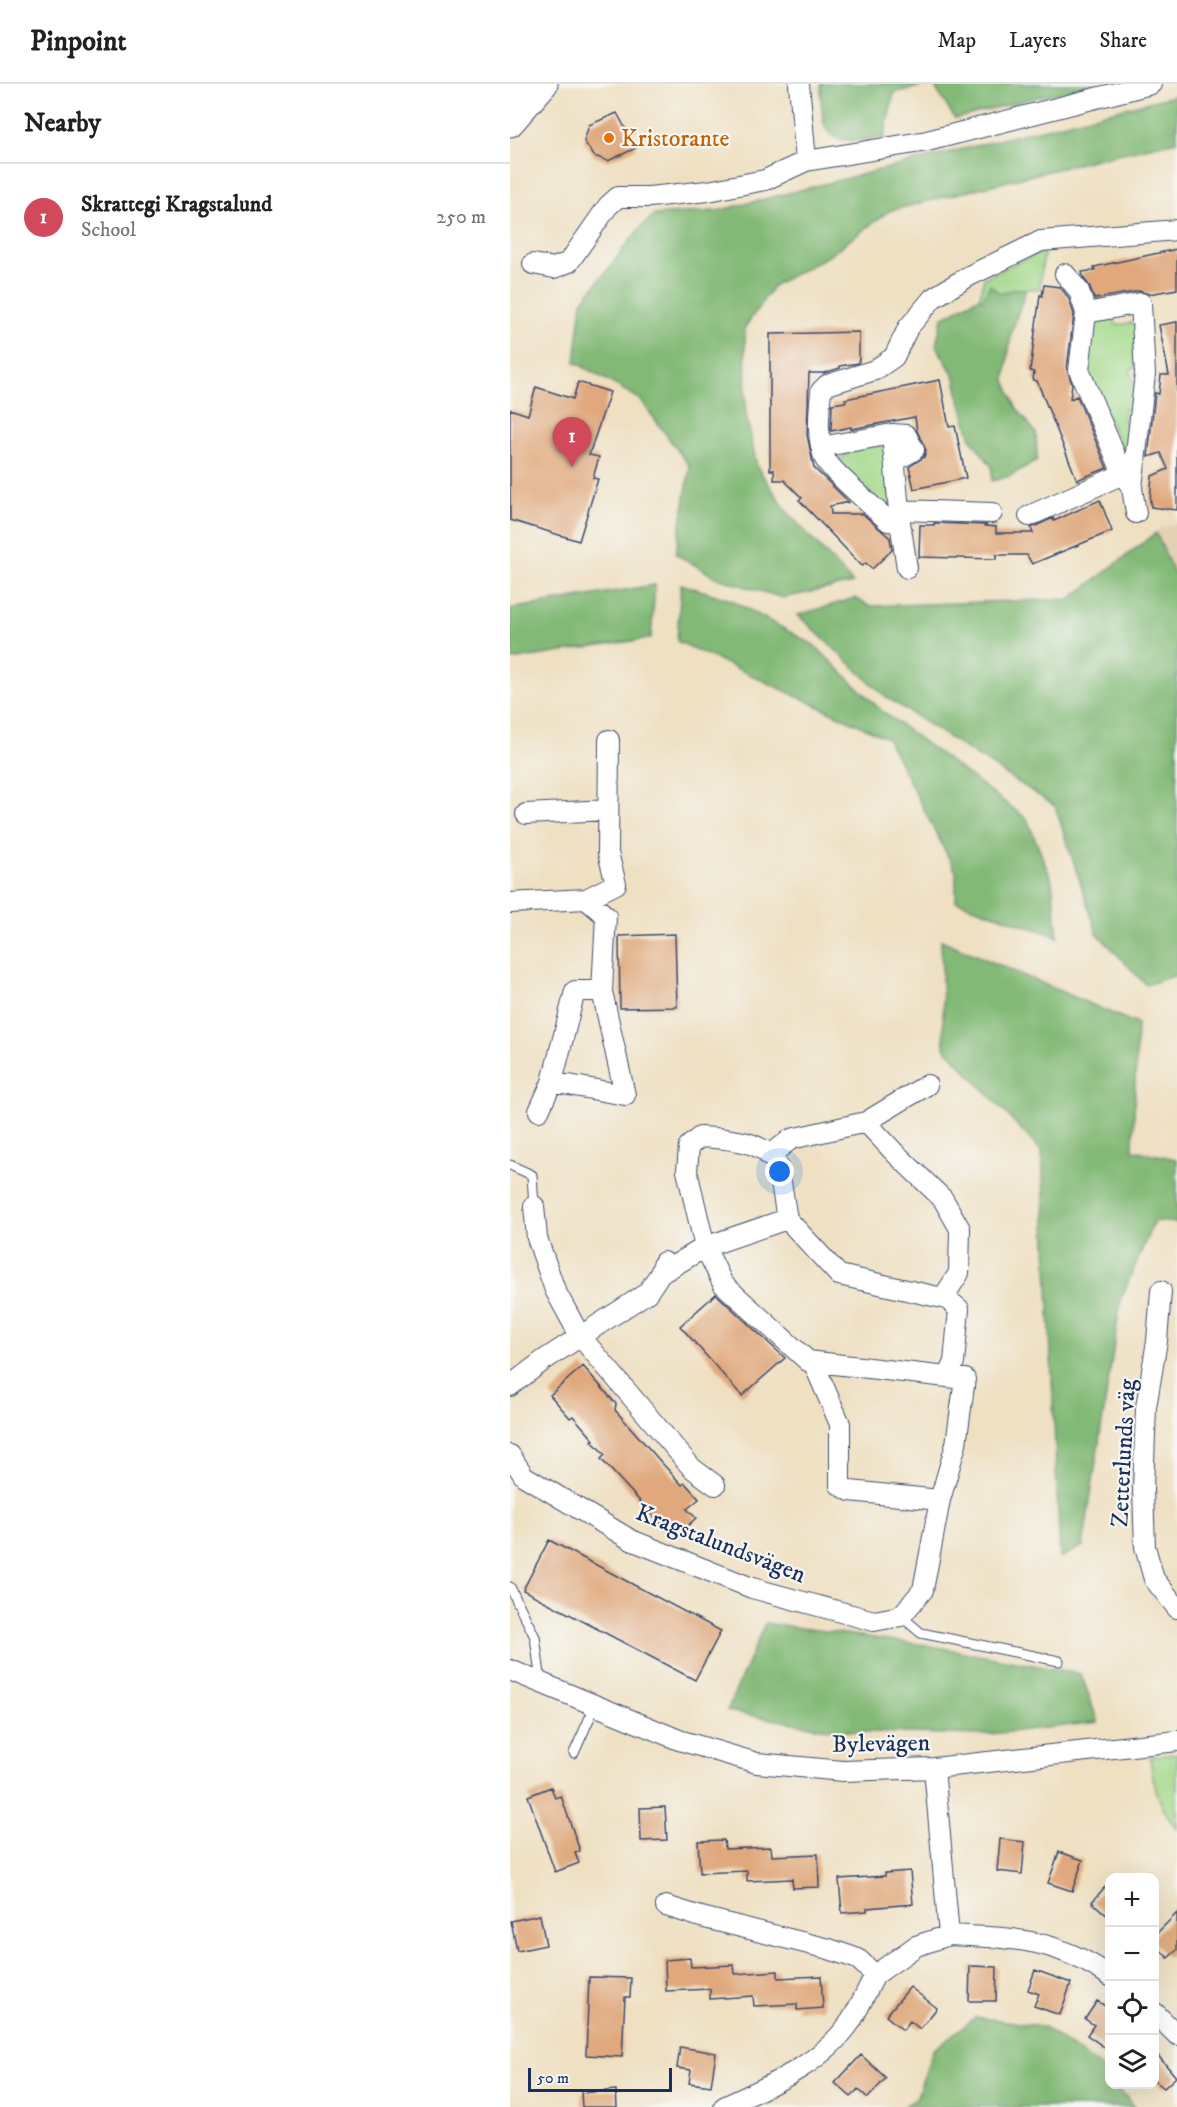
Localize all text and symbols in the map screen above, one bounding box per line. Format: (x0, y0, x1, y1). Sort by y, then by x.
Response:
text: Pinpoint (30, 24, 126, 59)
text: Map (937, 28, 976, 54)
text: Layers (1009, 28, 1067, 54)
text: Share (1100, 28, 1147, 54)
text: Nearby (24, 107, 101, 140)
place label: Kristorante (621, 124, 729, 154)
marker: Kristorante (602, 131, 616, 145)
text: Skrattegi Kragstalund (81, 191, 272, 218)
text: 1 (40, 205, 47, 230)
text: 250 m (436, 205, 486, 230)
text: School (81, 218, 136, 243)
pin: 1 (552, 418, 592, 467)
your location (765, 1157, 794, 1186)
street label: Zetterlunds väg (1105, 1378, 1143, 1528)
street label: Kragstalundsvägen (631, 1498, 810, 1590)
street label: Bylevägen (832, 1728, 931, 1760)
map controls (1105, 1873, 1159, 2089)
button: + (1105, 1873, 1159, 1927)
button: − (1105, 1927, 1159, 1981)
button: locate (1105, 1981, 1159, 2035)
button: layers (1105, 2035, 1159, 2089)
scale bar (528, 2065, 672, 2092)
text: 50 m (537, 2068, 569, 2088)

